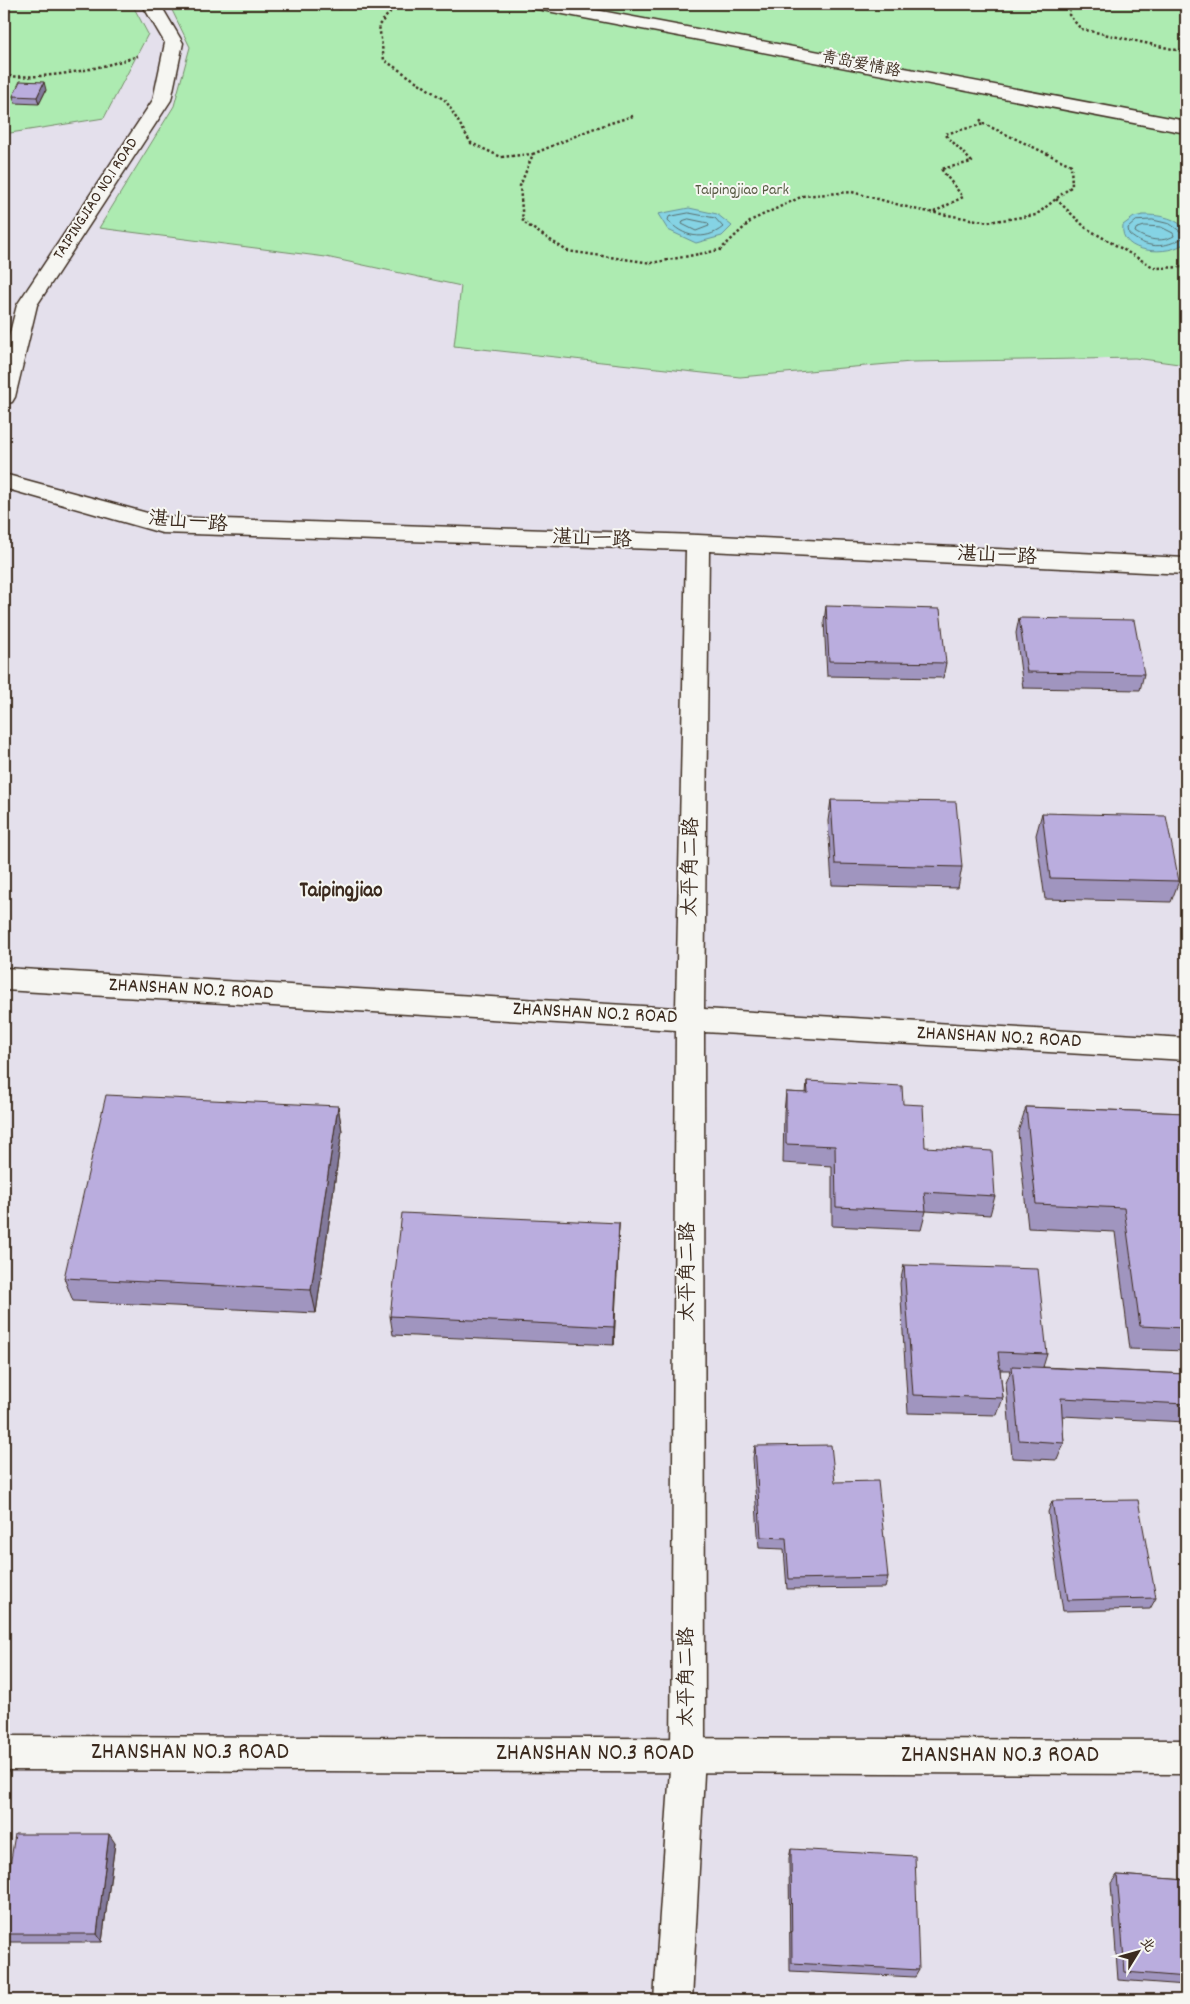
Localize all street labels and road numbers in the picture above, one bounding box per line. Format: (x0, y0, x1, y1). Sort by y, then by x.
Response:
street label: 青岛爱情路 (820, 46, 902, 84)
street label: TAIPINGJIAO NO.1 ROAD (48, 133, 144, 265)
street label: 湛山一路 (147, 506, 230, 541)
street label: 湛山一路 (552, 525, 633, 555)
street label: 湛山一路 (956, 541, 1039, 573)
street label: 太平角二路 (677, 816, 707, 917)
street label: ZHANSHAN NO.2 ROAD (108, 972, 274, 1008)
street label: ZHANSHAN NO.2 ROAD (512, 996, 678, 1032)
street label: ZHANSHAN NO.2 ROAD (916, 1020, 1082, 1056)
street label: 太平角二路 (675, 1221, 703, 1322)
street label: 太平角二路 (674, 1626, 702, 1727)
street label: ZHANSHAN NO.3 ROAD (91, 1736, 289, 1770)
street label: ZHANSHAN NO.3 ROAD (496, 1737, 694, 1771)
street label: ZHANSHAN NO.3 ROAD (901, 1739, 1099, 1773)

